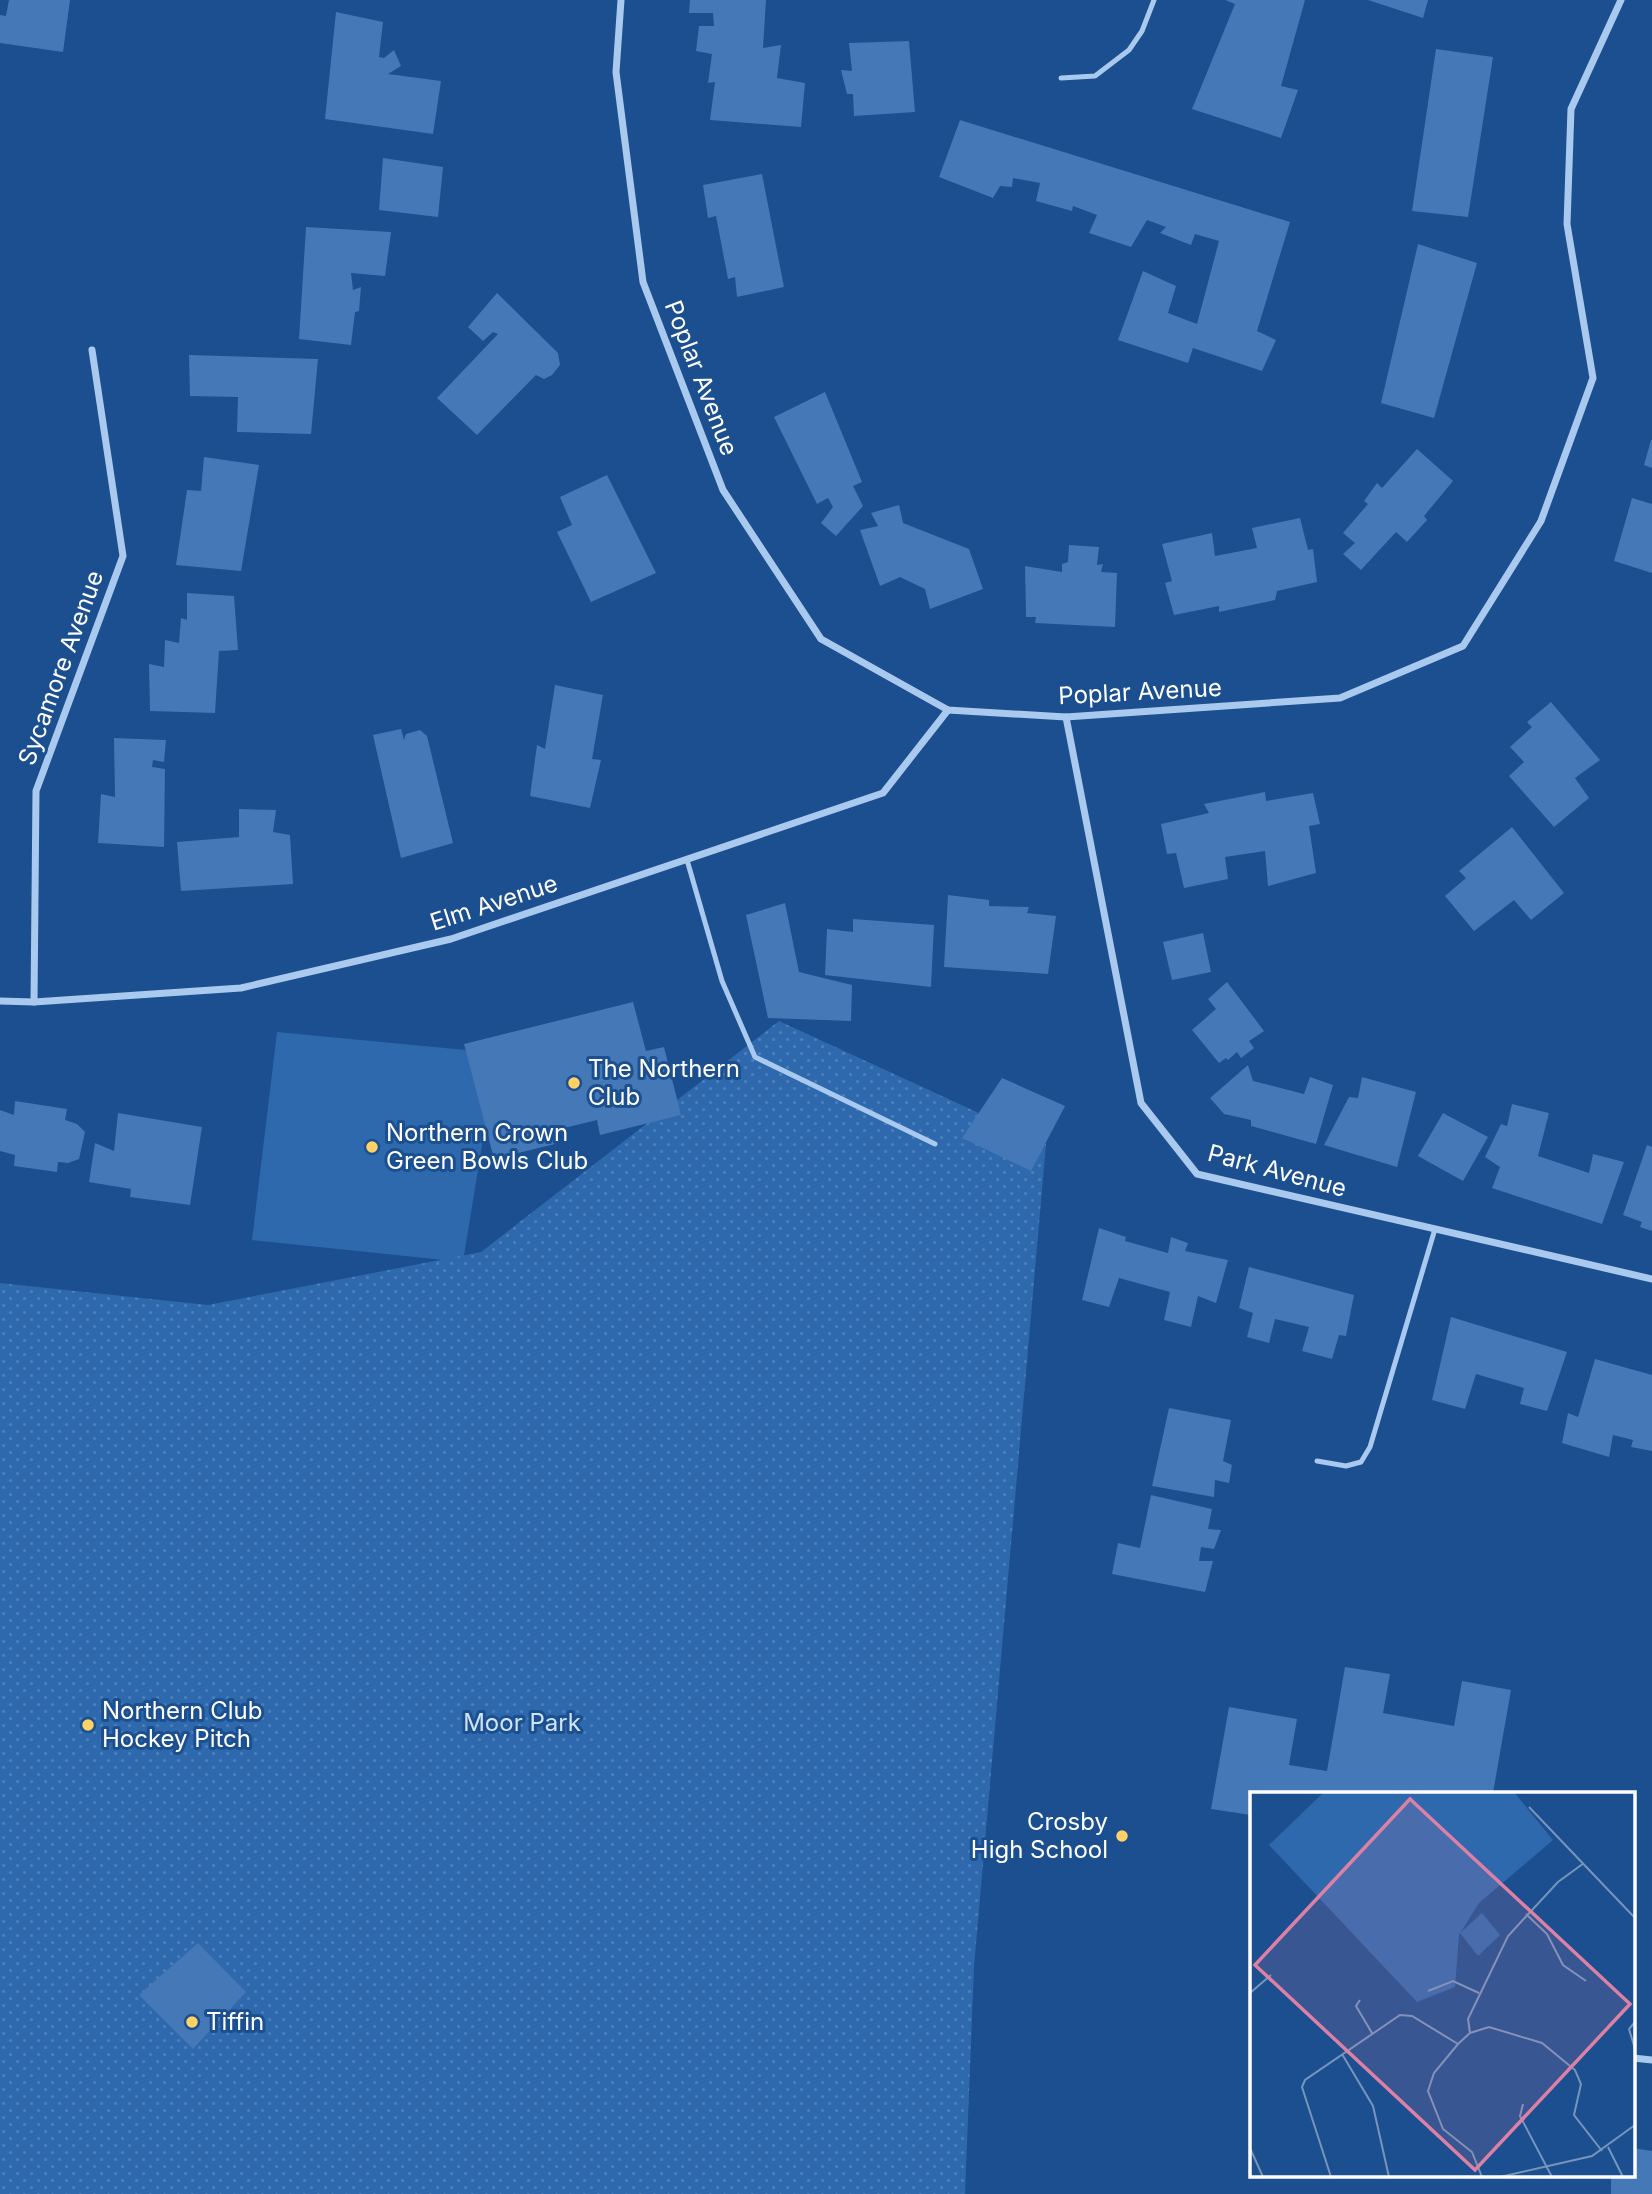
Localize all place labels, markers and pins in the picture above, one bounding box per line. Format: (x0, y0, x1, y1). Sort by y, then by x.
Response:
place label: The Northern Club (588, 1054, 740, 1111)
marker: The Northern Club (566, 1075, 582, 1091)
place label: Northern Crown Green Bowls Club (386, 1118, 588, 1175)
marker: Northern Crown Green Bowls Club (364, 1139, 380, 1155)
place label: Northern Club Hockey Pitch (102, 1696, 263, 1753)
marker: Northern Club Hockey Pitch (80, 1717, 96, 1733)
place label: Crosby High School (971, 1807, 1108, 1864)
marker: Crosby High School (1114, 1828, 1130, 1844)
place label: Tiffin (206, 2007, 264, 2036)
marker: Tiffin (184, 2014, 200, 2030)

